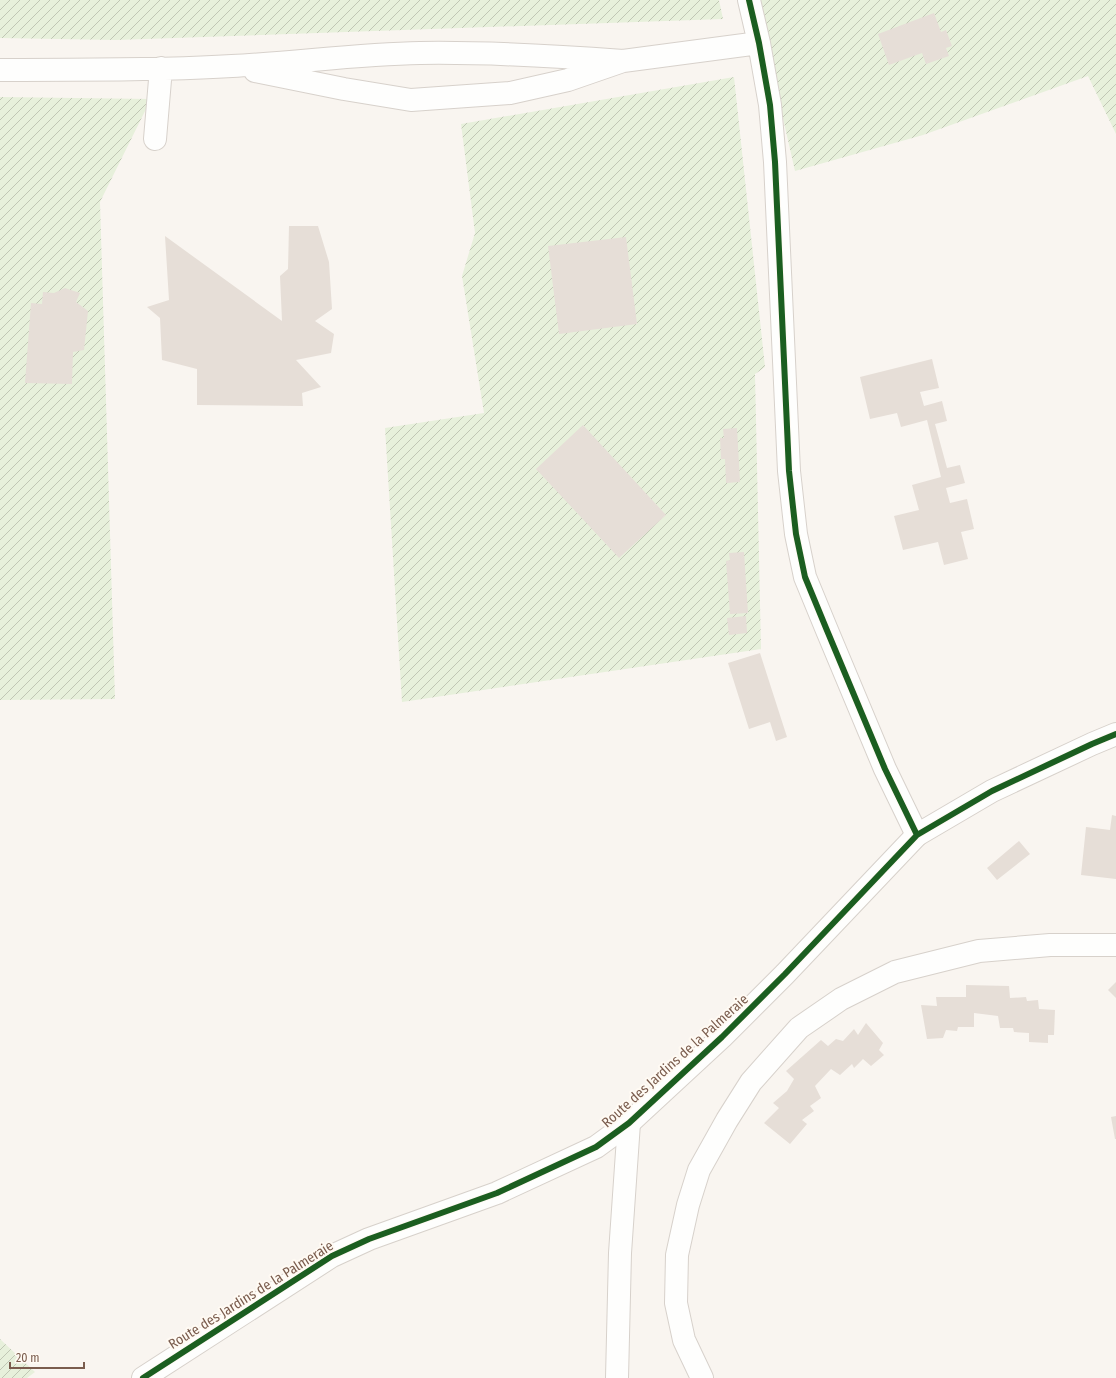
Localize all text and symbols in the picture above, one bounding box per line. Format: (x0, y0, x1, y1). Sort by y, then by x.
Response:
street label: Route des Jardins de la Palmeraie (598, 991, 752, 1131)
street label: Route des Jardins de la Palmeraie (165, 1237, 337, 1353)
scale bar (10, 1344, 84, 1370)
text: 20 m (16, 1351, 40, 1365)

